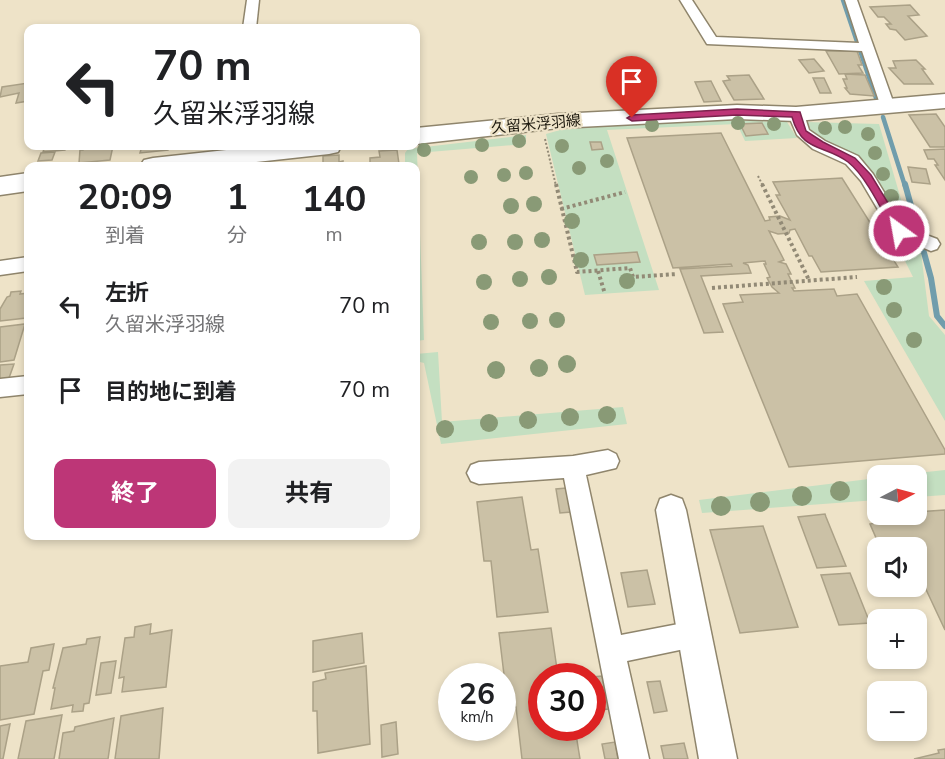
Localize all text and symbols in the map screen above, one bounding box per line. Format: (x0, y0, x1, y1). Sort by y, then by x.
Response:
text: 70 m (153, 38, 252, 95)
icon: left (54, 48, 132, 126)
pin (606, 56, 657, 118)
icon: arrive (615, 65, 648, 98)
text: 久留米浮羽線 (153, 96, 315, 133)
street label: 久留米浮羽線 (490, 110, 582, 138)
text: 20:09 (78, 173, 173, 222)
text: 1 (226, 173, 248, 222)
text: 140 (302, 175, 366, 224)
position arrow (867, 199, 931, 263)
text: m (325, 221, 343, 248)
text: 到着 (105, 222, 145, 249)
text: 分 (227, 222, 247, 249)
text: 左折 (105, 278, 149, 308)
icon: left (54, 290, 87, 323)
text: 70 m (339, 291, 390, 321)
text: 久留米浮羽線 (105, 311, 225, 338)
icon: arrive (54, 374, 87, 407)
text: 70 m (339, 375, 390, 405)
text: 目的地に到着 (105, 377, 237, 407)
button: 終了 (54, 459, 216, 528)
button: 共有 (228, 459, 390, 528)
north arrow (867, 465, 927, 525)
map controls (867, 465, 927, 741)
button: sound (867, 537, 927, 597)
button: + (867, 609, 927, 669)
speed limit sign: 30 (528, 663, 606, 741)
text: 26 (459, 674, 495, 715)
button: − (867, 681, 927, 741)
text: km/h (460, 707, 494, 727)

